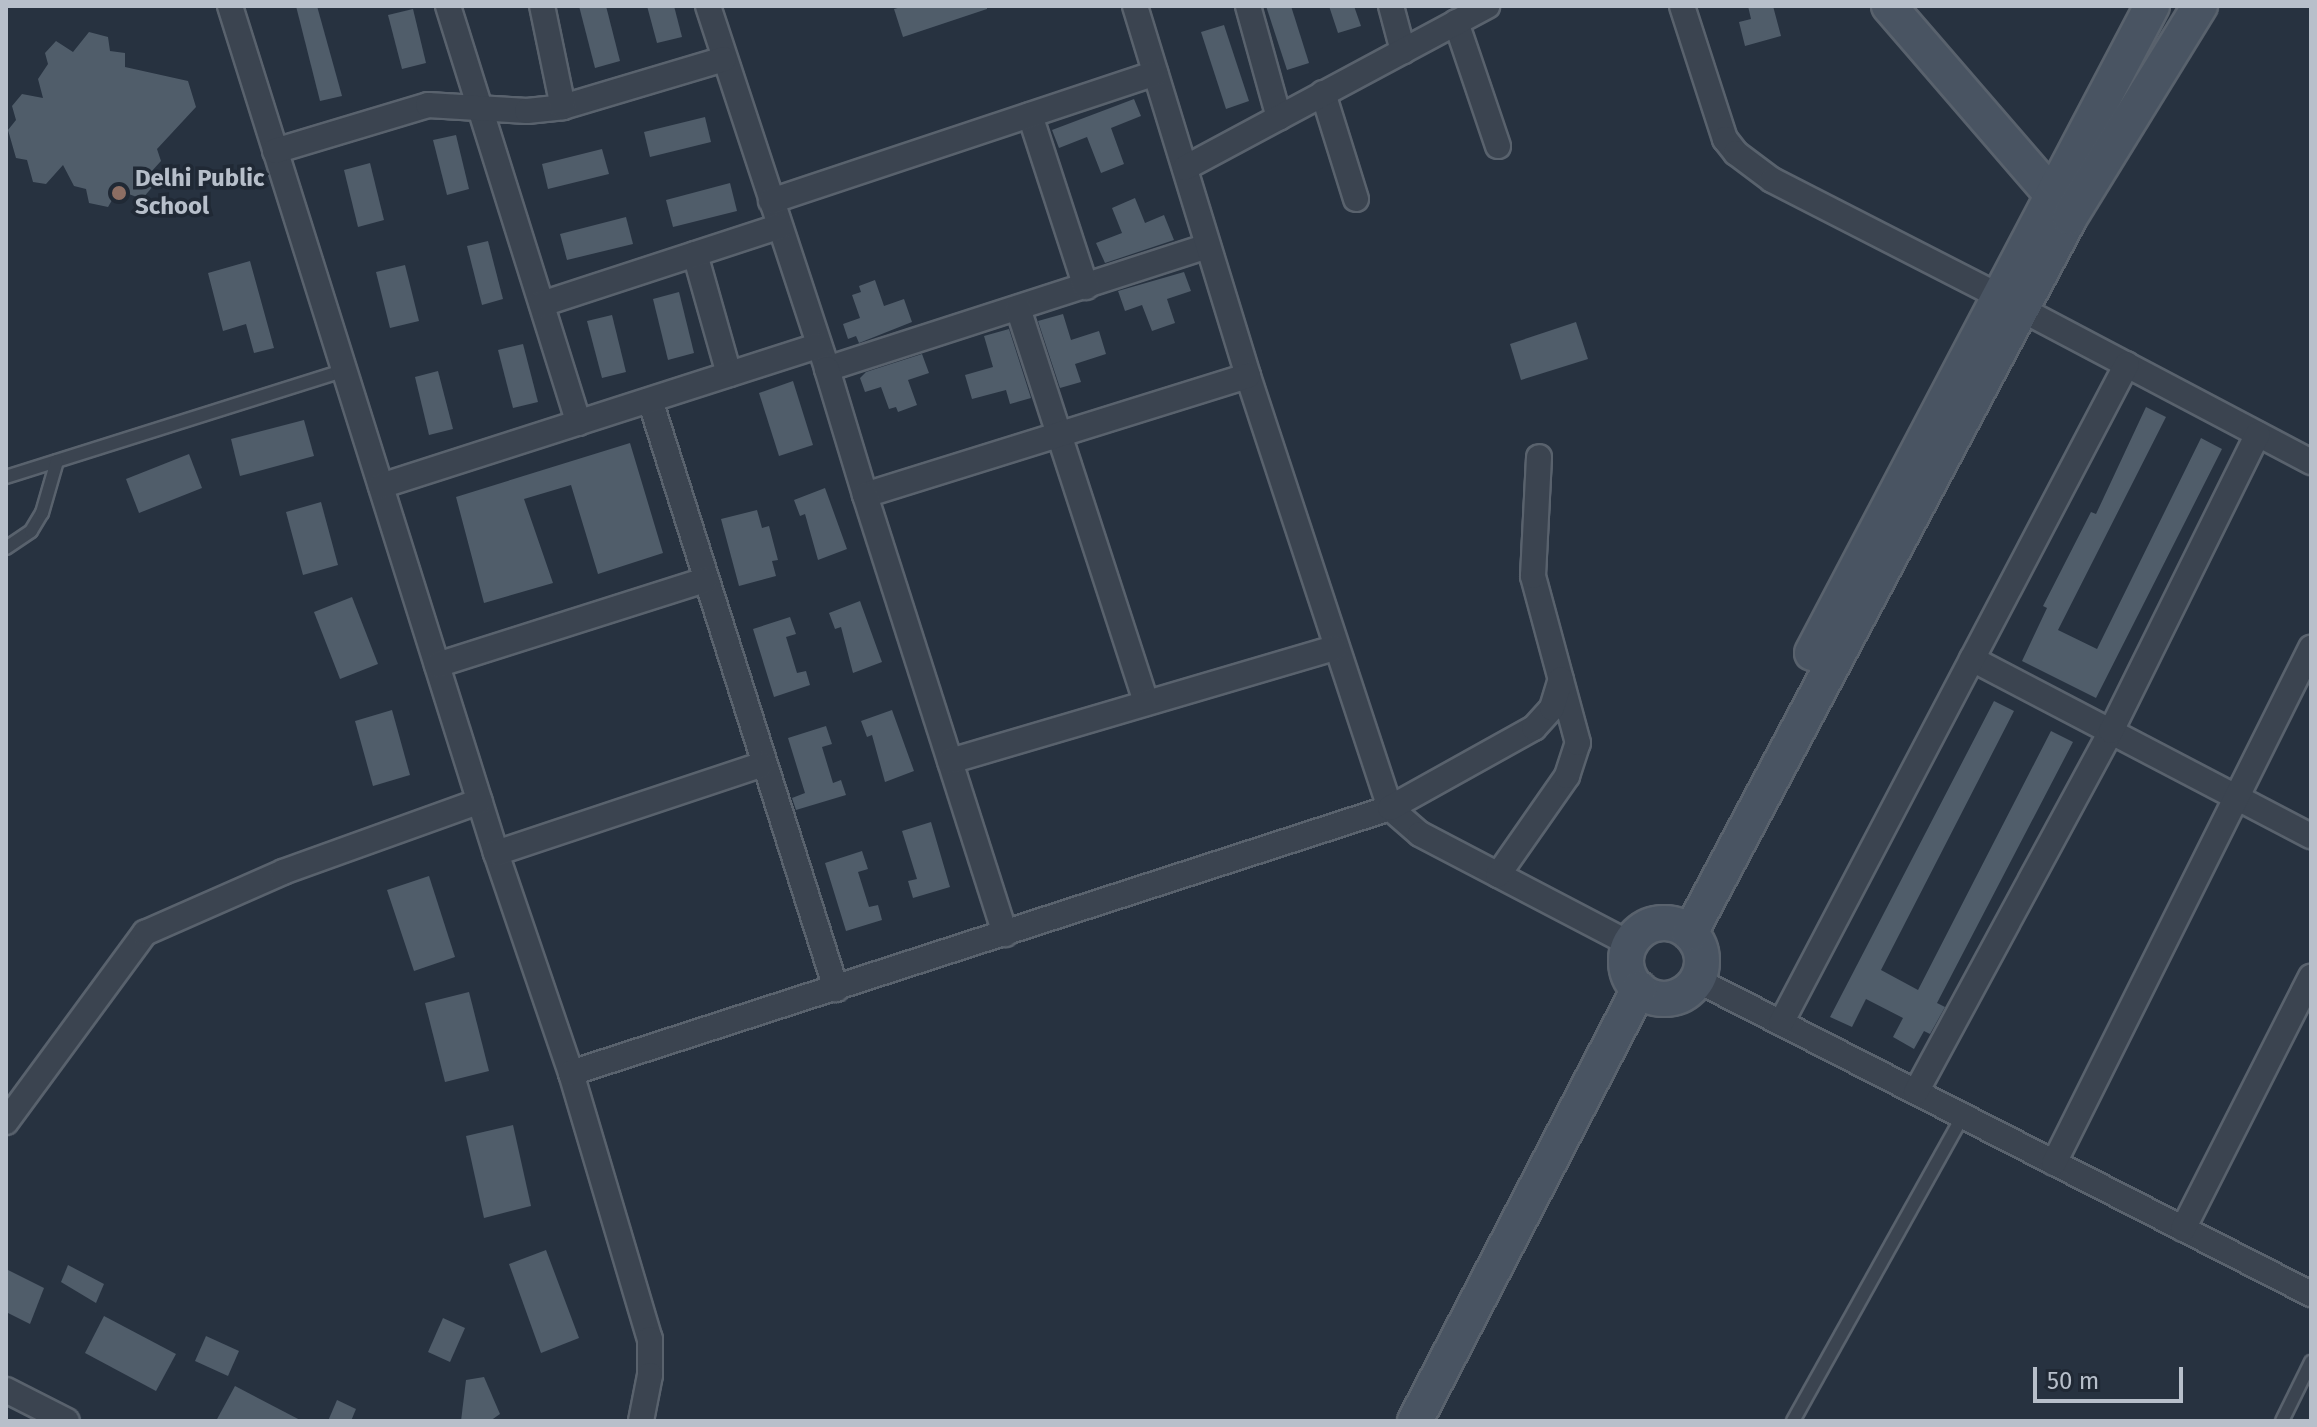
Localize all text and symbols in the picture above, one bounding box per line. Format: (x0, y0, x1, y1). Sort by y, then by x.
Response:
place label: Delhi Public School (135, 165, 265, 221)
marker: Delhi Public School (110, 184, 128, 202)
scale bar (2037, 1351, 2187, 1401)
text: 50 m (2047, 1367, 2099, 1395)

